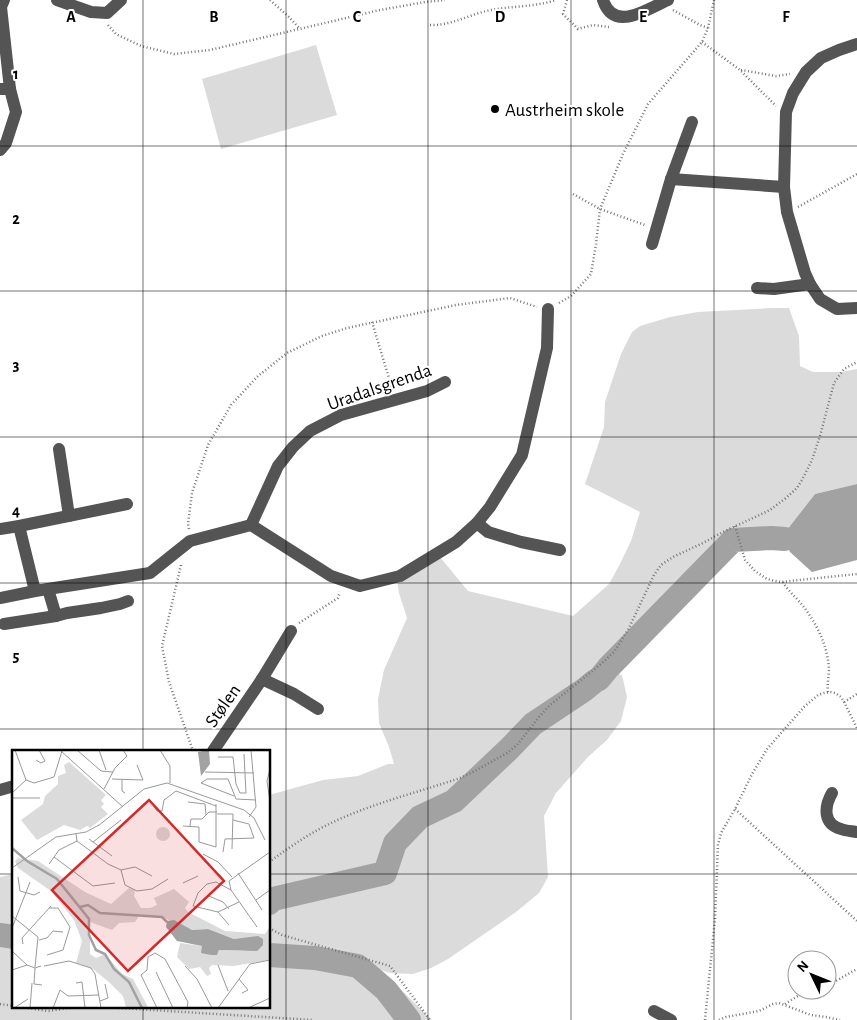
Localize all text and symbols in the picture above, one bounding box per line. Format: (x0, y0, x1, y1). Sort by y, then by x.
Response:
text: A (66, 9, 76, 25)
text: B (209, 9, 219, 25)
text: C (353, 9, 362, 25)
text: D (495, 9, 506, 25)
text: E (639, 9, 647, 25)
text: F (782, 9, 790, 25)
text: 1 (13, 66, 19, 82)
place label: Austrheim skole (505, 101, 624, 120)
marker: Austrheim skole (489, 103, 501, 115)
text: 2 (12, 211, 20, 227)
text: 3 (13, 357, 20, 373)
street label: Uradalsgrenda (325, 361, 434, 414)
text: 4 (12, 503, 20, 519)
text: 5 (13, 648, 20, 664)
street label: Stølen (202, 681, 245, 731)
inset map (12, 750, 270, 1008)
north arrow (787, 950, 837, 1000)
text: N (795, 958, 812, 975)

